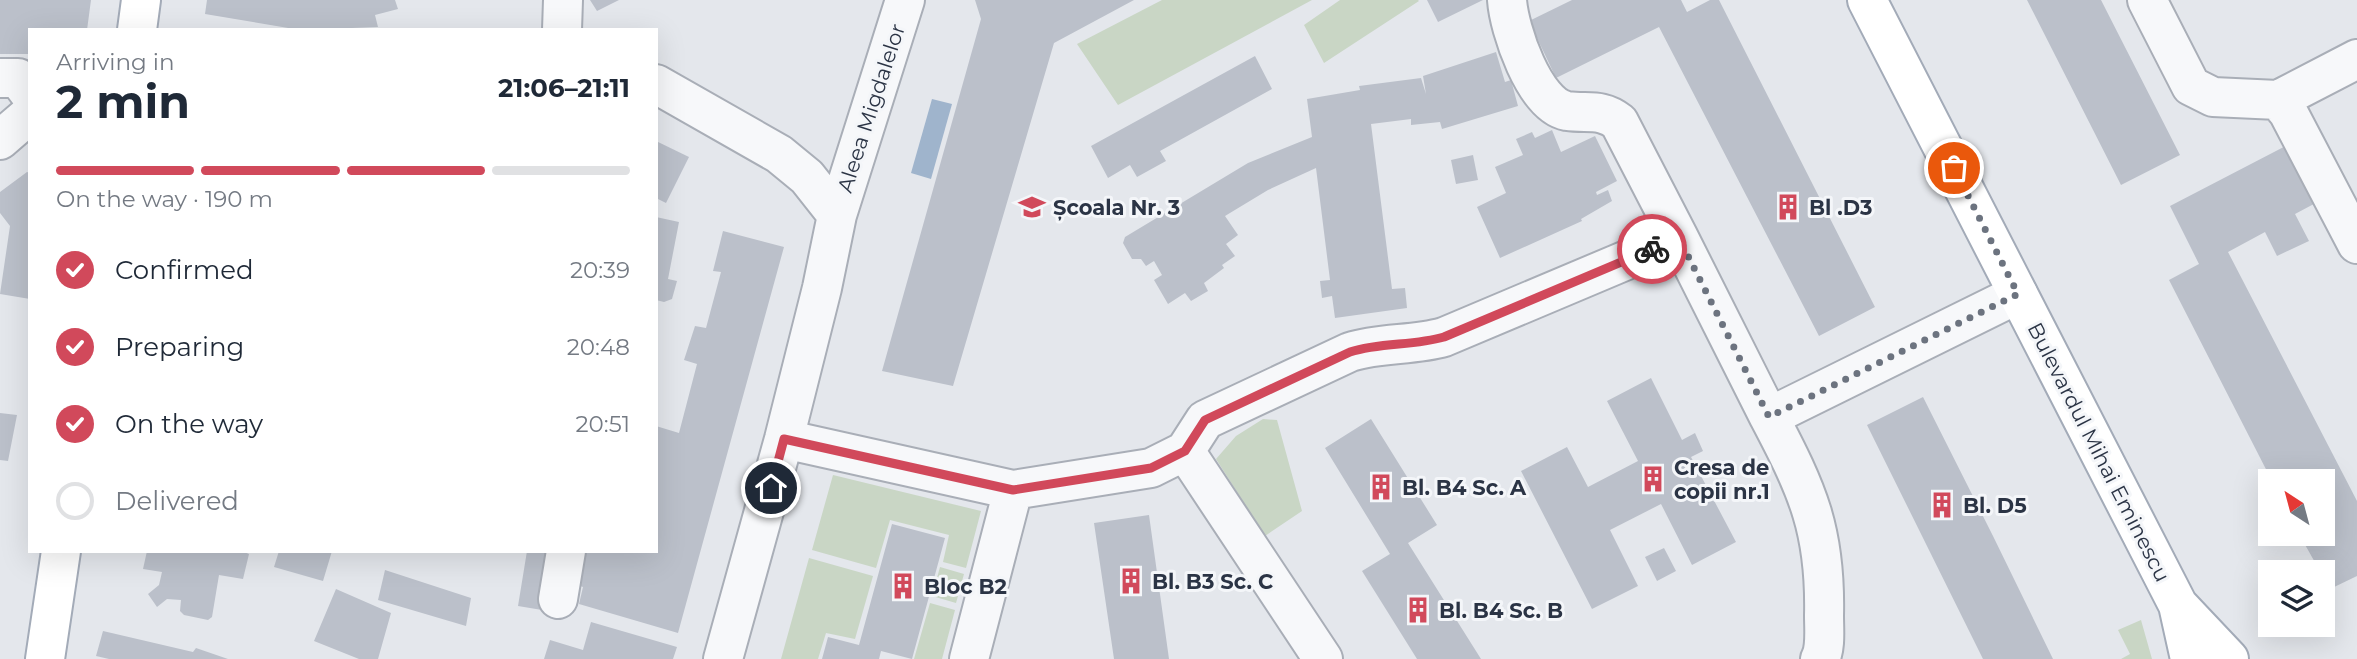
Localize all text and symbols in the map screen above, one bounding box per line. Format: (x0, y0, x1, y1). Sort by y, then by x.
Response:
street label: Aleea Migdalelor (832, 20, 910, 196)
text: Arriving in (56, 48, 175, 76)
text: 21:06–21:11 (498, 72, 630, 104)
text: 2 min (56, 73, 190, 130)
pin (1924, 138, 1984, 198)
icon: bag (1935, 149, 1973, 187)
text: On the way · 190 m (56, 185, 273, 213)
school or university icon: Școala Nr. 3 (1017, 192, 1047, 222)
building icon: Bl .D3 (1773, 192, 1803, 222)
place label: Școala Nr. 3 (1053, 195, 1180, 221)
place label: Bl .D3 (1809, 195, 1872, 220)
courier (1617, 214, 1687, 284)
icon: bike (1633, 230, 1671, 268)
icon: check (56, 251, 94, 289)
text: Confirmed (115, 254, 254, 286)
text: 20:39 (570, 256, 630, 284)
street label: Bulevardul Mihai Eminescu (2023, 318, 2175, 586)
icon: check (56, 328, 94, 366)
text: Preparing (115, 331, 244, 363)
text: 20:48 (567, 333, 630, 361)
icon: check (56, 405, 94, 443)
text: On the way (115, 408, 263, 440)
text: 20:51 (576, 410, 630, 438)
place label: Cresa de copii nr.1 (1674, 455, 1770, 504)
pin (741, 458, 801, 518)
building icon: Cresa de copii nr.1 (1638, 464, 1668, 494)
icon: home (752, 469, 790, 507)
north arrow (2258, 469, 2334, 546)
map controls (2258, 469, 2335, 637)
building icon: Bl. B4 Sc. A (1366, 472, 1396, 502)
place label: Bl. B4 Sc. A (1402, 475, 1527, 500)
text: Delivered (115, 485, 239, 517)
building icon: Bl. D5 (1927, 490, 1957, 520)
place label: Bl. D5 (1963, 493, 2027, 518)
button: layers (2258, 560, 2335, 637)
building icon: Bl. B3 Sc. C (1116, 566, 1146, 596)
place label: Bl. B3 Sc. C (1152, 569, 1273, 594)
building icon: Bloc B2 (888, 571, 918, 601)
place label: Bloc B2 (924, 574, 1007, 599)
building icon: Bl. B4 Sc. B (1403, 595, 1433, 625)
place label: Bl. B4 Sc. B (1439, 598, 1563, 623)

